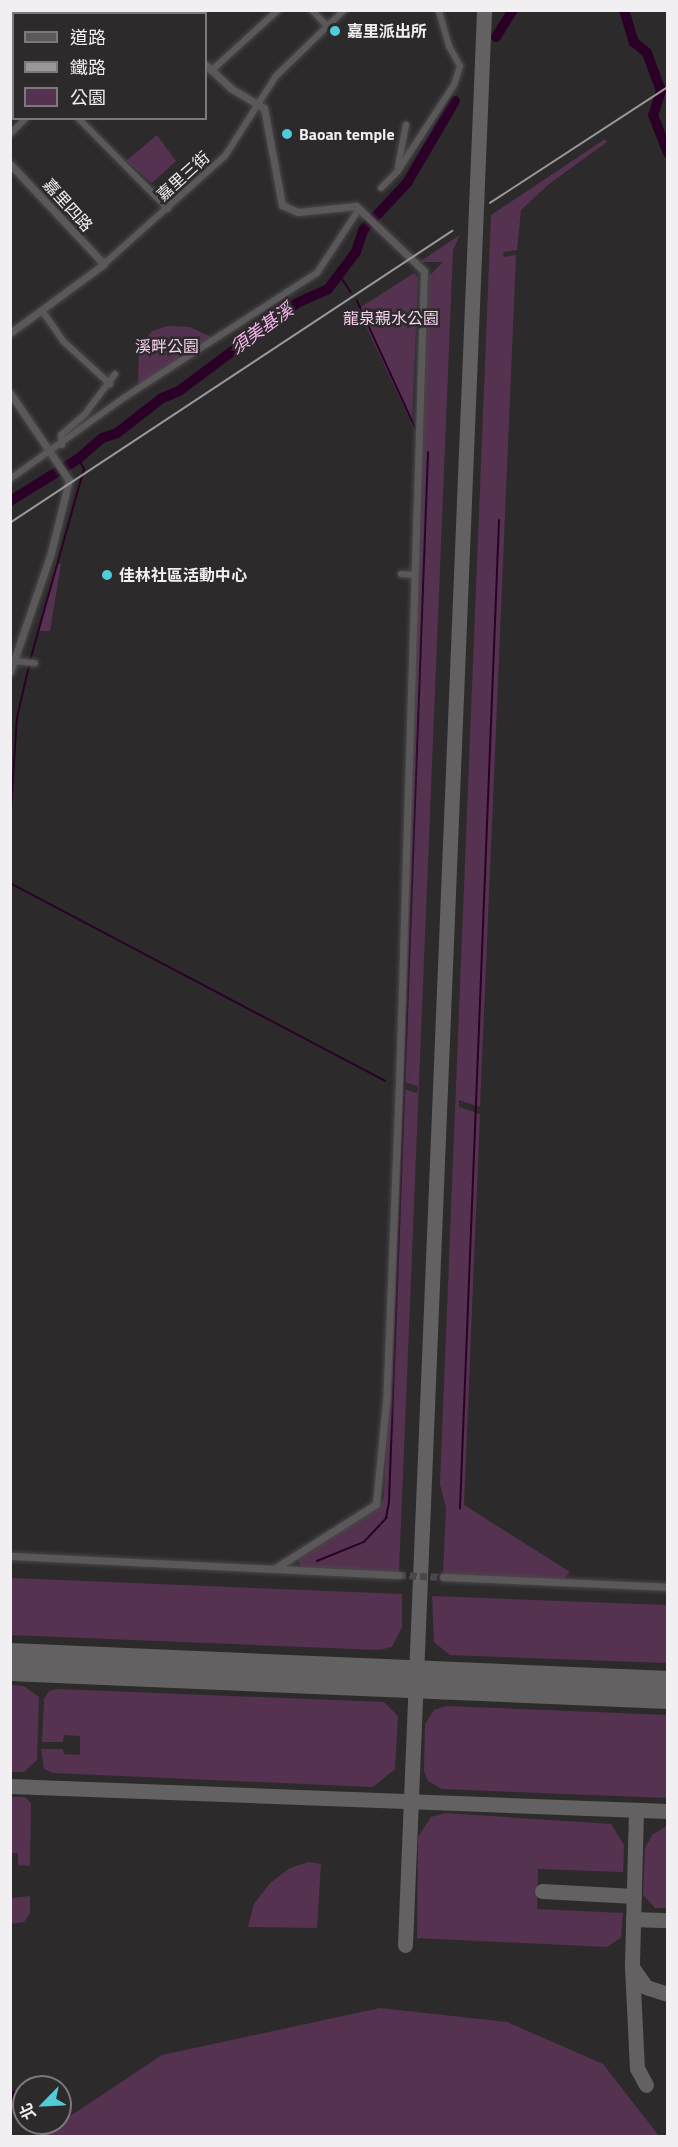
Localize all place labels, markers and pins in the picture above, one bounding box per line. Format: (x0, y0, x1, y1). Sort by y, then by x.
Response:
place label: 嘉里派出所 (347, 21, 427, 41)
marker: 嘉里派出所 (328, 24, 342, 38)
place label: Baoan temple (299, 124, 395, 144)
marker: Baoan temple (280, 127, 294, 141)
place label: 佳林社區活動中心 (119, 565, 247, 585)
marker: 佳林社區活動中心 (100, 568, 114, 582)

